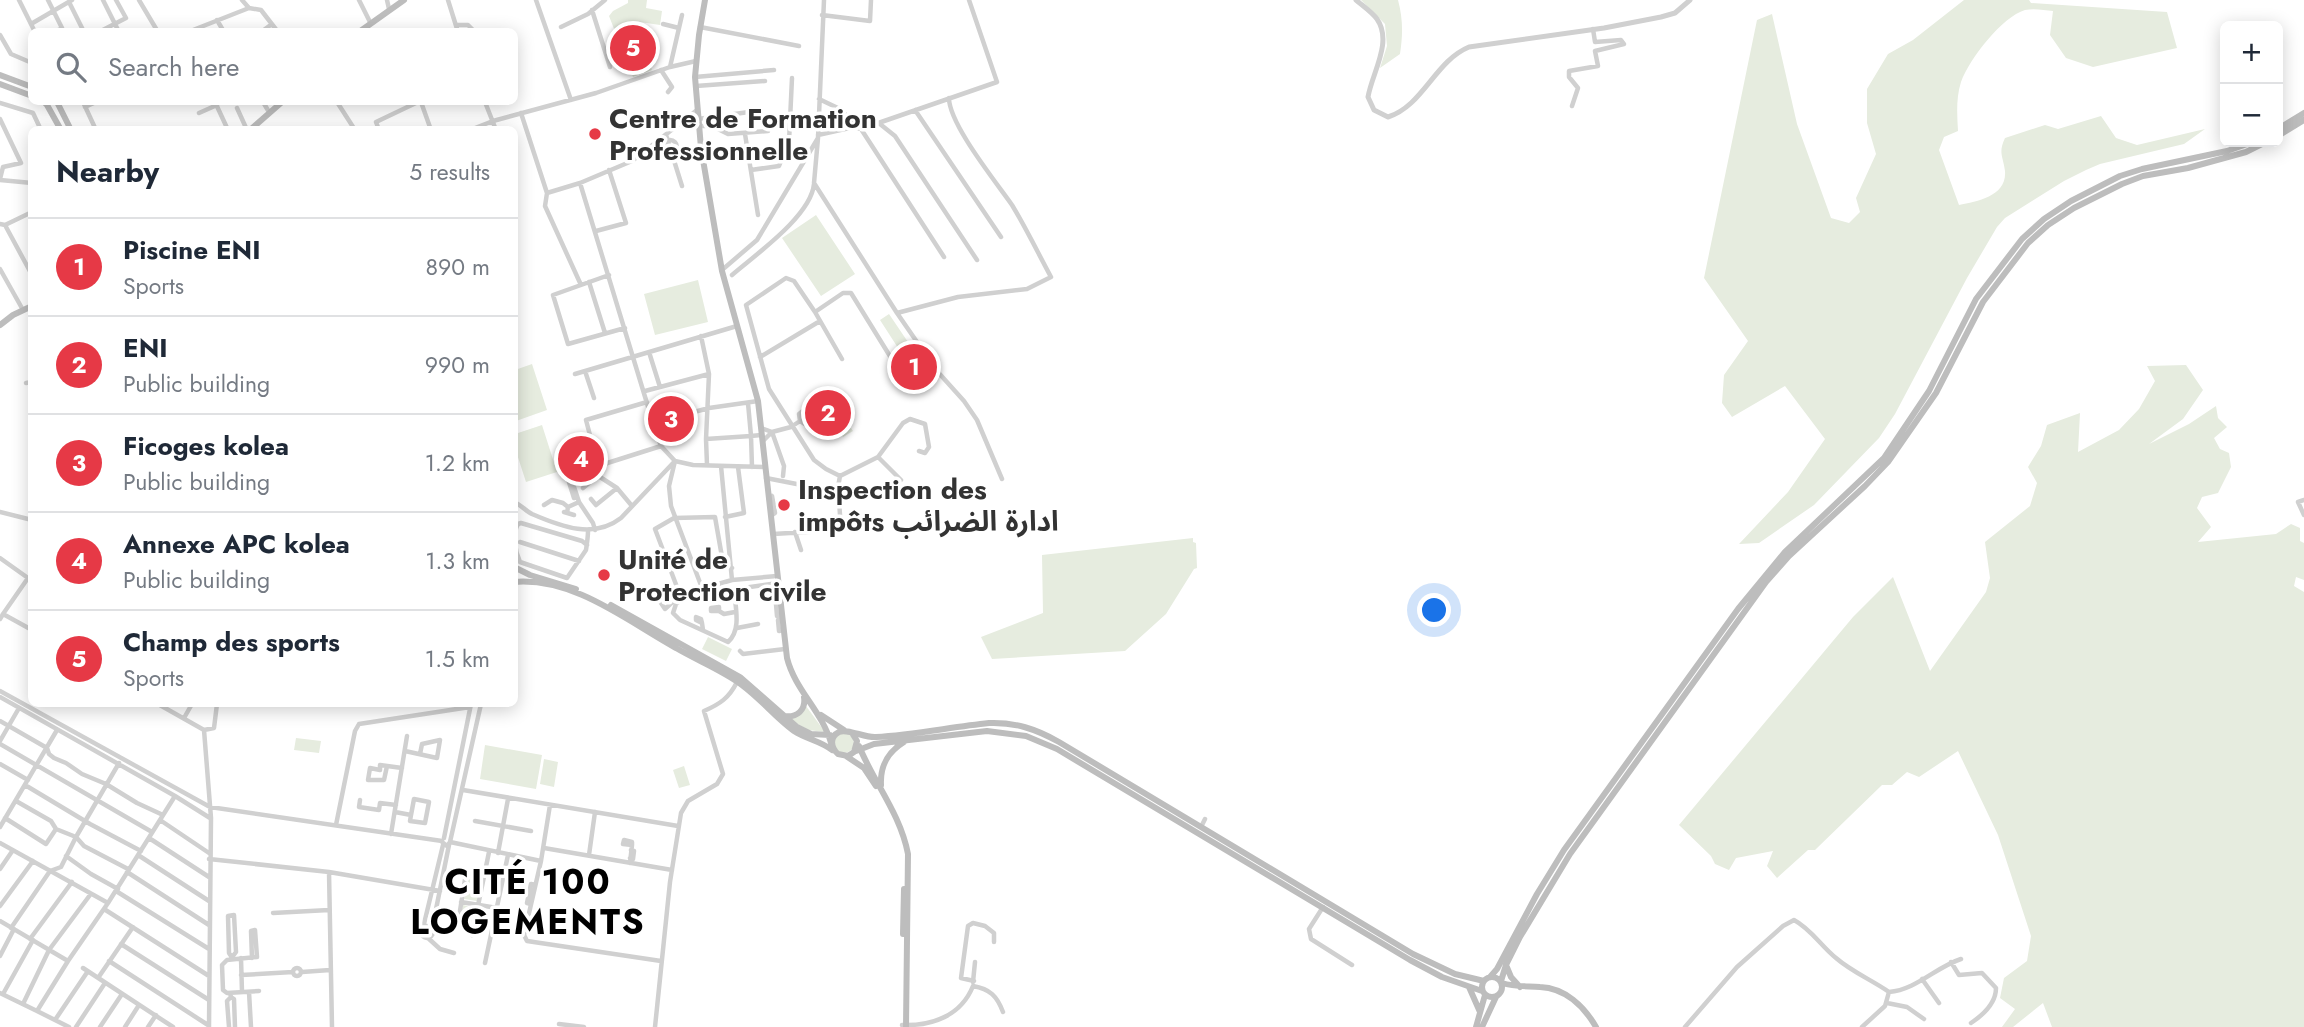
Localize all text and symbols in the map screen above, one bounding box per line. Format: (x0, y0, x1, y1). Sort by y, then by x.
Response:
map controls (2220, 21, 2283, 147)
button: + (2220, 21, 2283, 84)
pin: 5 (610, 22, 656, 74)
search box (28, 28, 518, 105)
icon: search (52, 48, 90, 86)
text: Search here (108, 48, 240, 86)
button: − (2220, 84, 2283, 147)
place label: Centre de Formation Professionnelle (609, 98, 877, 171)
marker: Centre de Formation Professionnelle (587, 126, 603, 142)
text: Nearby (56, 150, 159, 193)
text: 5 results (409, 155, 490, 189)
text: Piscine ENI (123, 231, 261, 269)
text: 1 (73, 250, 85, 284)
text: 890 m (426, 250, 490, 284)
text: Sports (123, 269, 184, 303)
text: ENI (123, 329, 168, 367)
pin: 1 (891, 341, 937, 393)
text: 2 (71, 348, 87, 382)
text: 990 m (425, 348, 490, 382)
text: Public building (123, 367, 270, 401)
pin: 2 (805, 387, 851, 439)
pin: 3 (648, 393, 694, 445)
text: Ficoges kolea (123, 427, 289, 465)
pin: 4 (558, 433, 604, 485)
text: 3 (72, 446, 86, 480)
text: 1.2 km (425, 446, 490, 480)
text: Public building (123, 465, 270, 499)
place label: Inspection des impôts ادارة الضرائب (798, 469, 1059, 542)
marker: Inspection des impôts ادارة الضرائب (776, 497, 792, 513)
text: Annexe APC kolea (123, 525, 350, 563)
place label: Unité de Protection civile (618, 539, 827, 612)
text: 4 (71, 544, 87, 578)
text: 1.3 km (425, 544, 490, 578)
text: Public building (123, 563, 270, 597)
marker: Unité de Protection civile (596, 567, 612, 583)
your location (1417, 593, 1451, 627)
text: Champ des sports (123, 623, 340, 661)
text: 5 (72, 642, 86, 676)
text: 1.5 km (425, 642, 490, 676)
text: Sports (123, 661, 184, 695)
district label: CITÉ 100 LOGEMENTS (410, 857, 646, 947)

